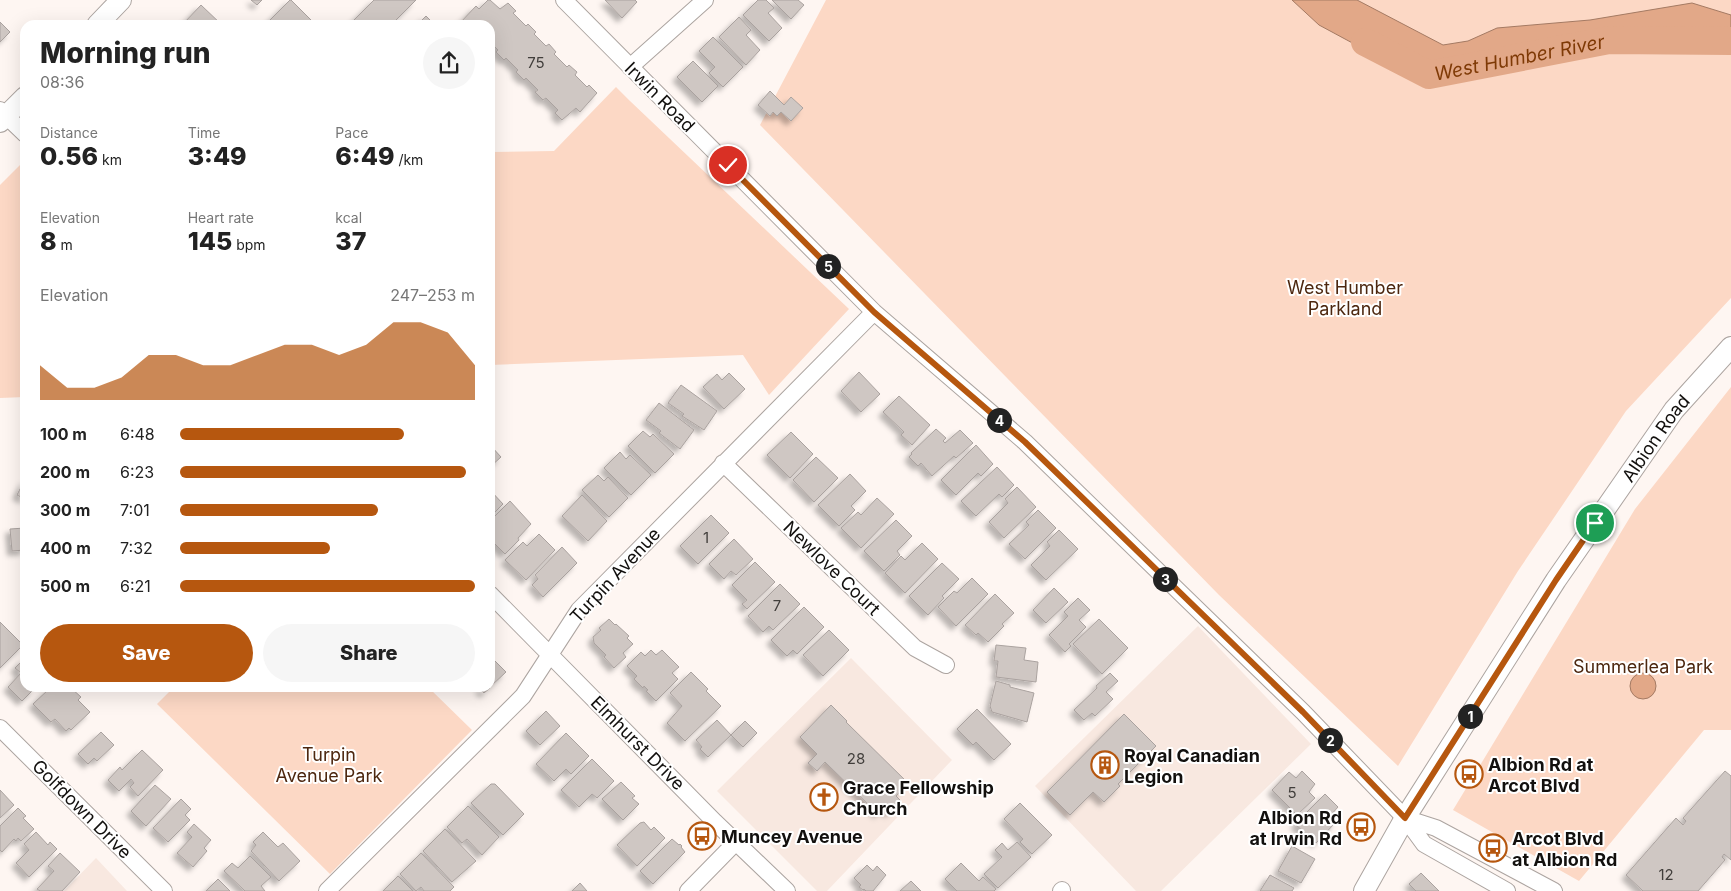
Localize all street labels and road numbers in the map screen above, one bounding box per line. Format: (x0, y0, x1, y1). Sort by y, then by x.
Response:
street label: Irwin Road (621, 58, 699, 136)
street label: Albion Road (1617, 390, 1694, 485)
street label: Newlove Court (779, 517, 885, 619)
street label: Turpin Avenue (566, 523, 664, 627)
street label: Elmhurst Drive (587, 692, 689, 794)
street label: Golfdown Drive (28, 755, 136, 863)

